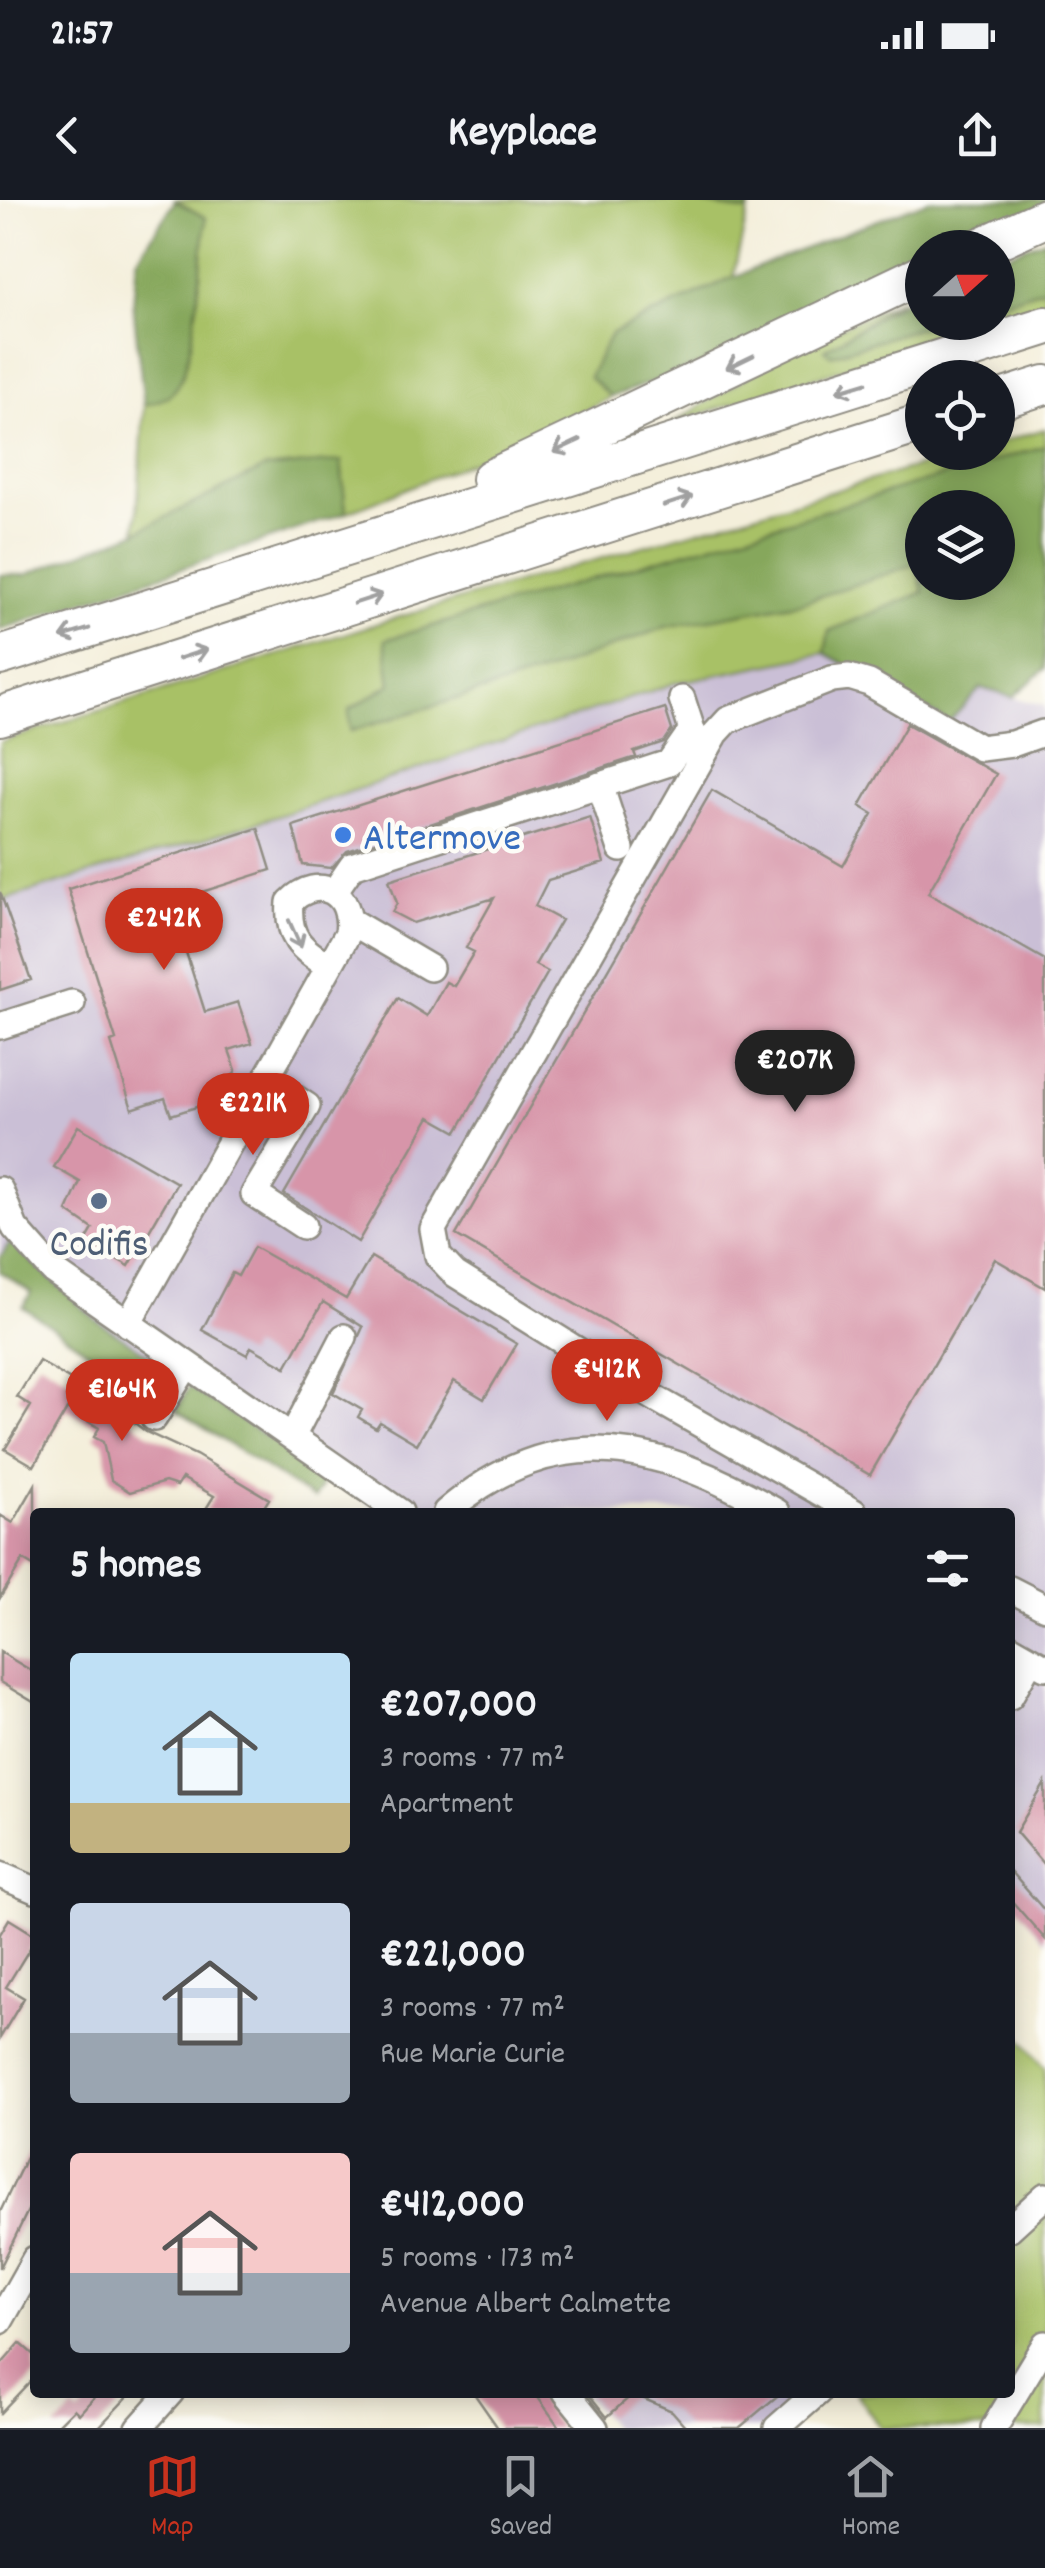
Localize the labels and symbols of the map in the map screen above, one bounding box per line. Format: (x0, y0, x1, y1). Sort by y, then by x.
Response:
north arrow (905, 230, 1015, 340)
one-way arrow (726, 353, 756, 372)
one-way arrow (837, 379, 868, 397)
one-way arrow (553, 437, 583, 456)
one-way arrow (662, 490, 693, 508)
one-way arrow (352, 588, 384, 606)
one-way arrow (59, 625, 91, 643)
one-way arrow (177, 644, 208, 662)
place label: Altermove (363, 813, 521, 870)
marker: Altermove (332, 824, 354, 846)
pin: €242K (94, 888, 234, 973)
one-way arrow (288, 918, 306, 948)
pin: €207K (725, 1030, 865, 1115)
pin: €221K (183, 1073, 323, 1158)
marker: Codifis (88, 1190, 110, 1212)
place label: Codifis (50, 1219, 148, 1276)
pin: €412K (537, 1339, 677, 1424)
pin: €164K (52, 1359, 192, 1444)

